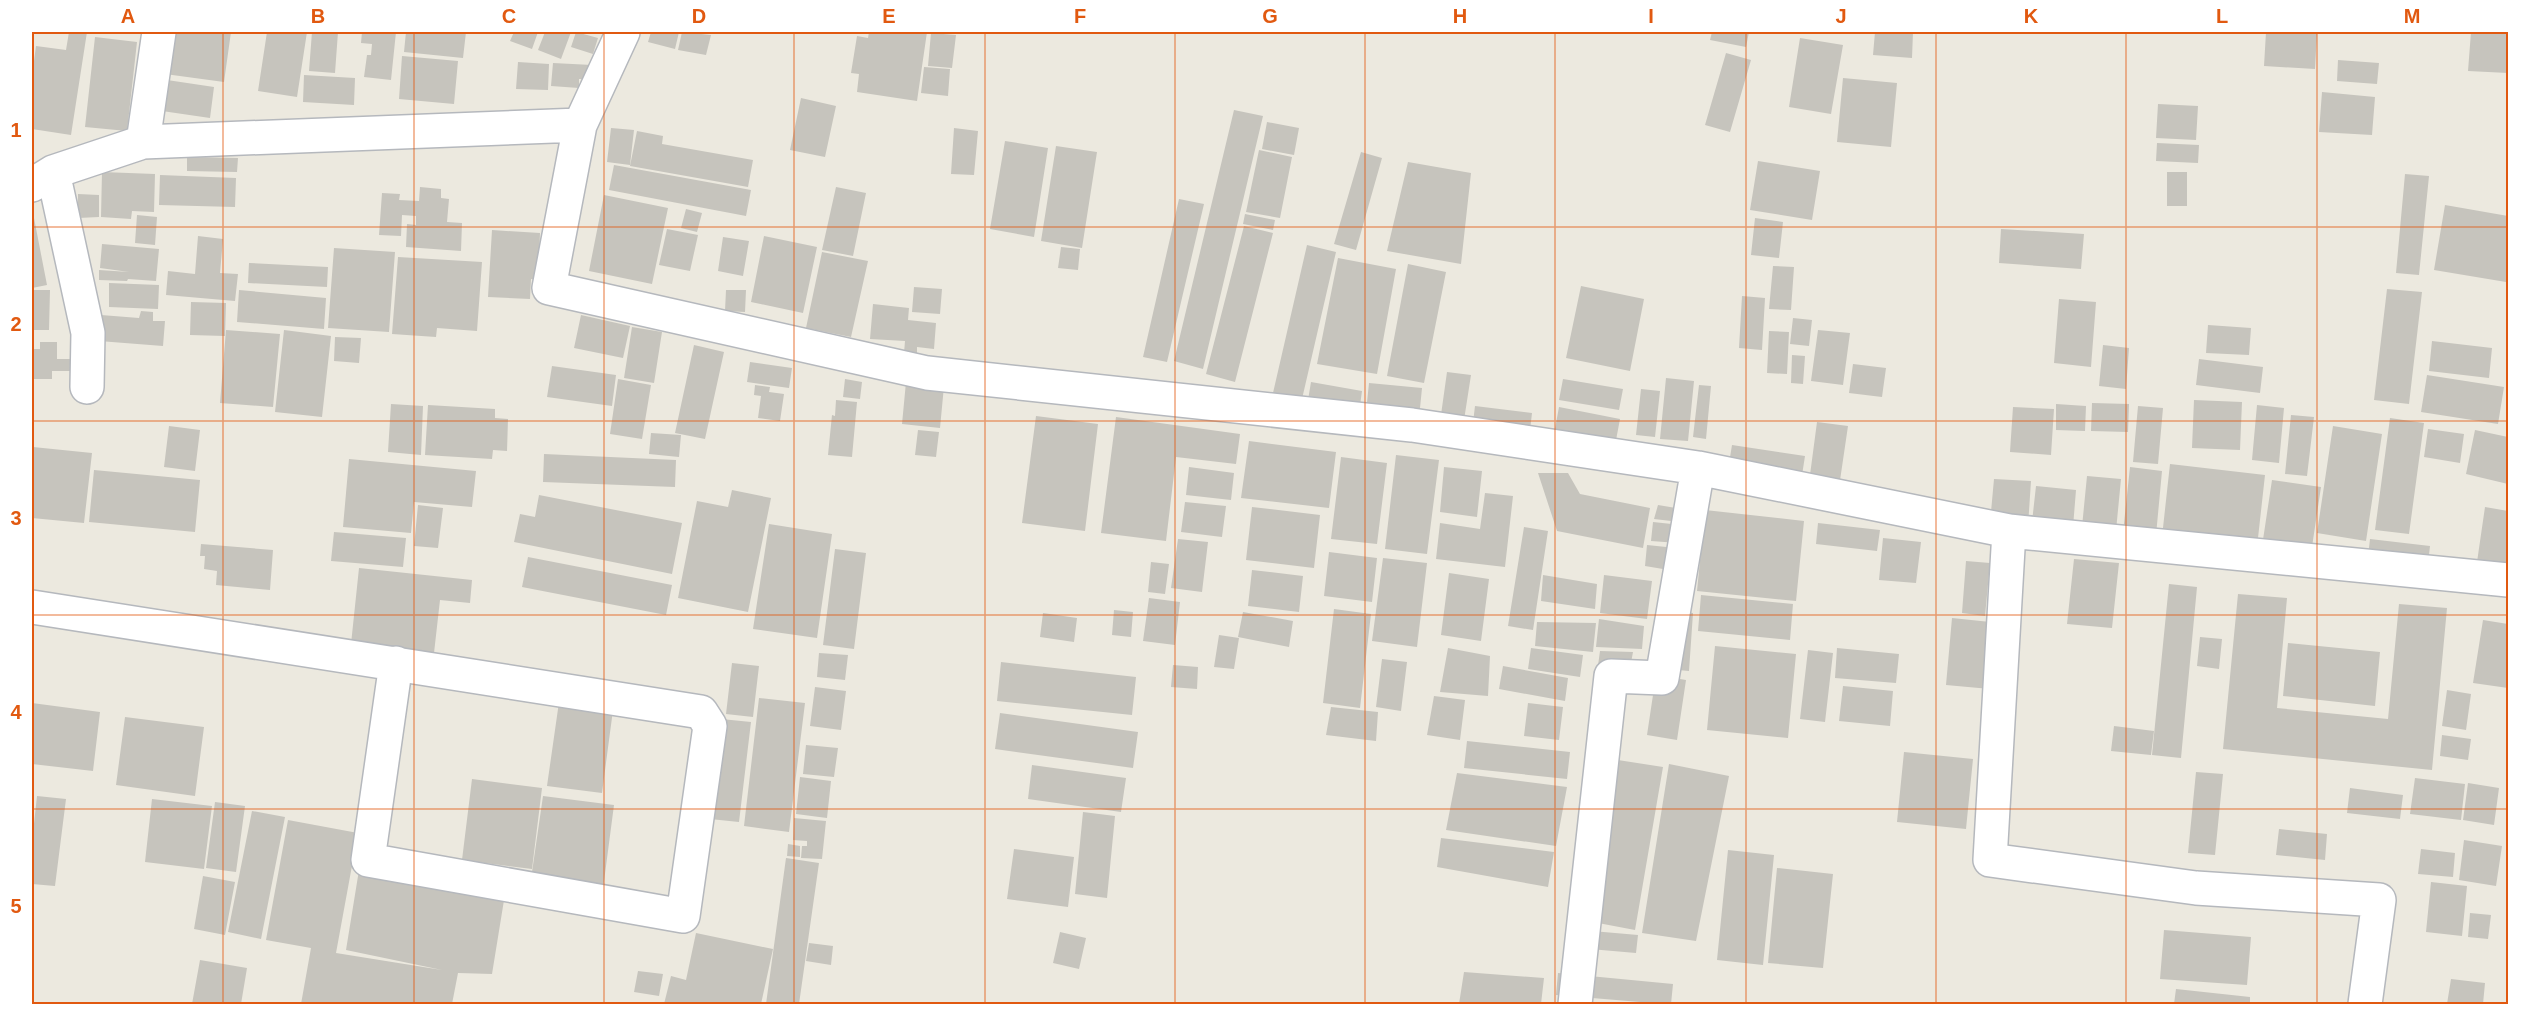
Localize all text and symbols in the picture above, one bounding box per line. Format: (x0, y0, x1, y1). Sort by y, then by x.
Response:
text: A (121, 5, 135, 27)
text: B (311, 5, 325, 27)
text: C (502, 5, 516, 27)
text: D (692, 5, 706, 27)
text: E (882, 5, 896, 27)
text: F (1074, 5, 1086, 27)
text: G (1262, 5, 1278, 27)
text: H (1453, 5, 1467, 27)
text: I (1648, 5, 1654, 27)
text: J (1835, 5, 1847, 27)
text: K (2024, 5, 2039, 27)
text: L (2216, 5, 2228, 27)
text: M (2404, 5, 2420, 27)
text: 1 (10, 119, 22, 141)
text: 2 (10, 313, 22, 335)
text: 3 (10, 507, 22, 529)
text: 4 (10, 701, 22, 723)
text: 5 (10, 895, 22, 917)

